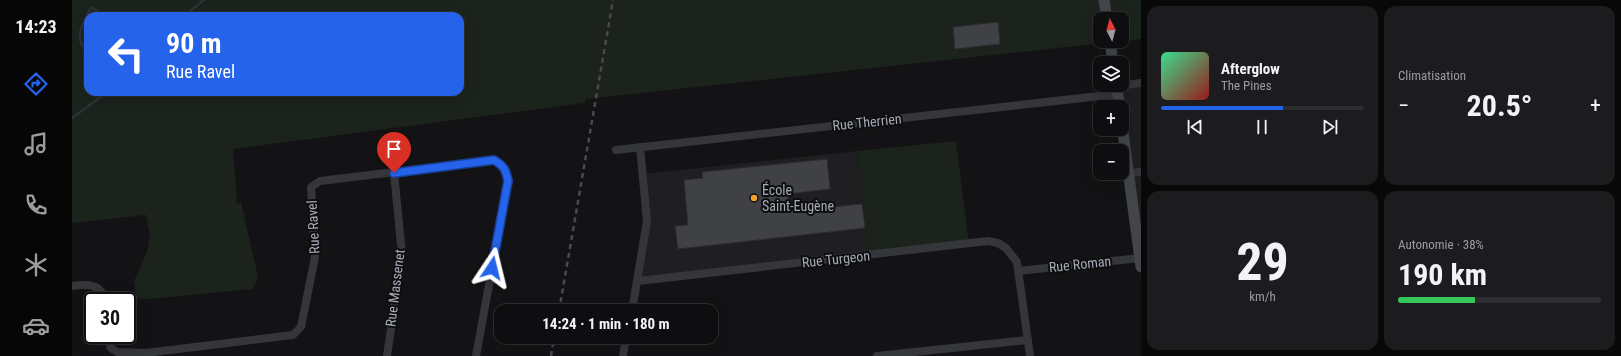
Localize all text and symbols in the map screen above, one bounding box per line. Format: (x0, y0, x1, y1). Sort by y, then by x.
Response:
north arrow (1093, 12, 1129, 48)
map controls (1093, 12, 1129, 180)
text: 14:23 (15, 16, 57, 37)
text: 90 m (166, 27, 222, 60)
icon: left (100, 28, 152, 80)
button: layers (1093, 56, 1129, 92)
text: Afterglow (1221, 60, 1280, 78)
text: Rue Ravel (166, 61, 235, 82)
text: Climatisation (1398, 68, 1466, 83)
icon: directions (22, 70, 50, 98)
text: The Pines (1221, 78, 1272, 93)
text: 20.5° (1467, 88, 1532, 123)
text: − (1398, 93, 1409, 118)
text: + (1590, 93, 1601, 118)
button: + (1093, 100, 1129, 136)
street label: Rue Therrien (832, 110, 902, 134)
icon: previous (1184, 116, 1206, 138)
icon: pause (1251, 116, 1273, 138)
icon: next (1319, 116, 1341, 138)
icon: music (22, 130, 50, 158)
pin (377, 132, 411, 173)
icon: arrive (383, 138, 405, 160)
button: − (1093, 144, 1129, 180)
place label: École Saint-Eugène (762, 181, 834, 214)
icon: phone (22, 191, 50, 219)
marker: École Saint-Eugène (749, 193, 759, 203)
street label: Rue Ravel (304, 200, 322, 254)
text: 29 (1236, 232, 1289, 293)
text: Autonomie · 38% (1398, 237, 1484, 252)
position arrow (471, 247, 513, 289)
street label: Rue Turgeon (801, 247, 871, 271)
street label: Rue Massenet (382, 248, 408, 328)
icon: climate (22, 251, 50, 279)
street label: Rue Roman (1048, 253, 1112, 275)
text: 190 km (1398, 257, 1487, 292)
text: km/h (1249, 289, 1276, 304)
speed limit sign: 30 (84, 292, 136, 344)
icon: car (22, 312, 50, 340)
text: 14:24 · 1 min · 180 m (542, 315, 670, 333)

